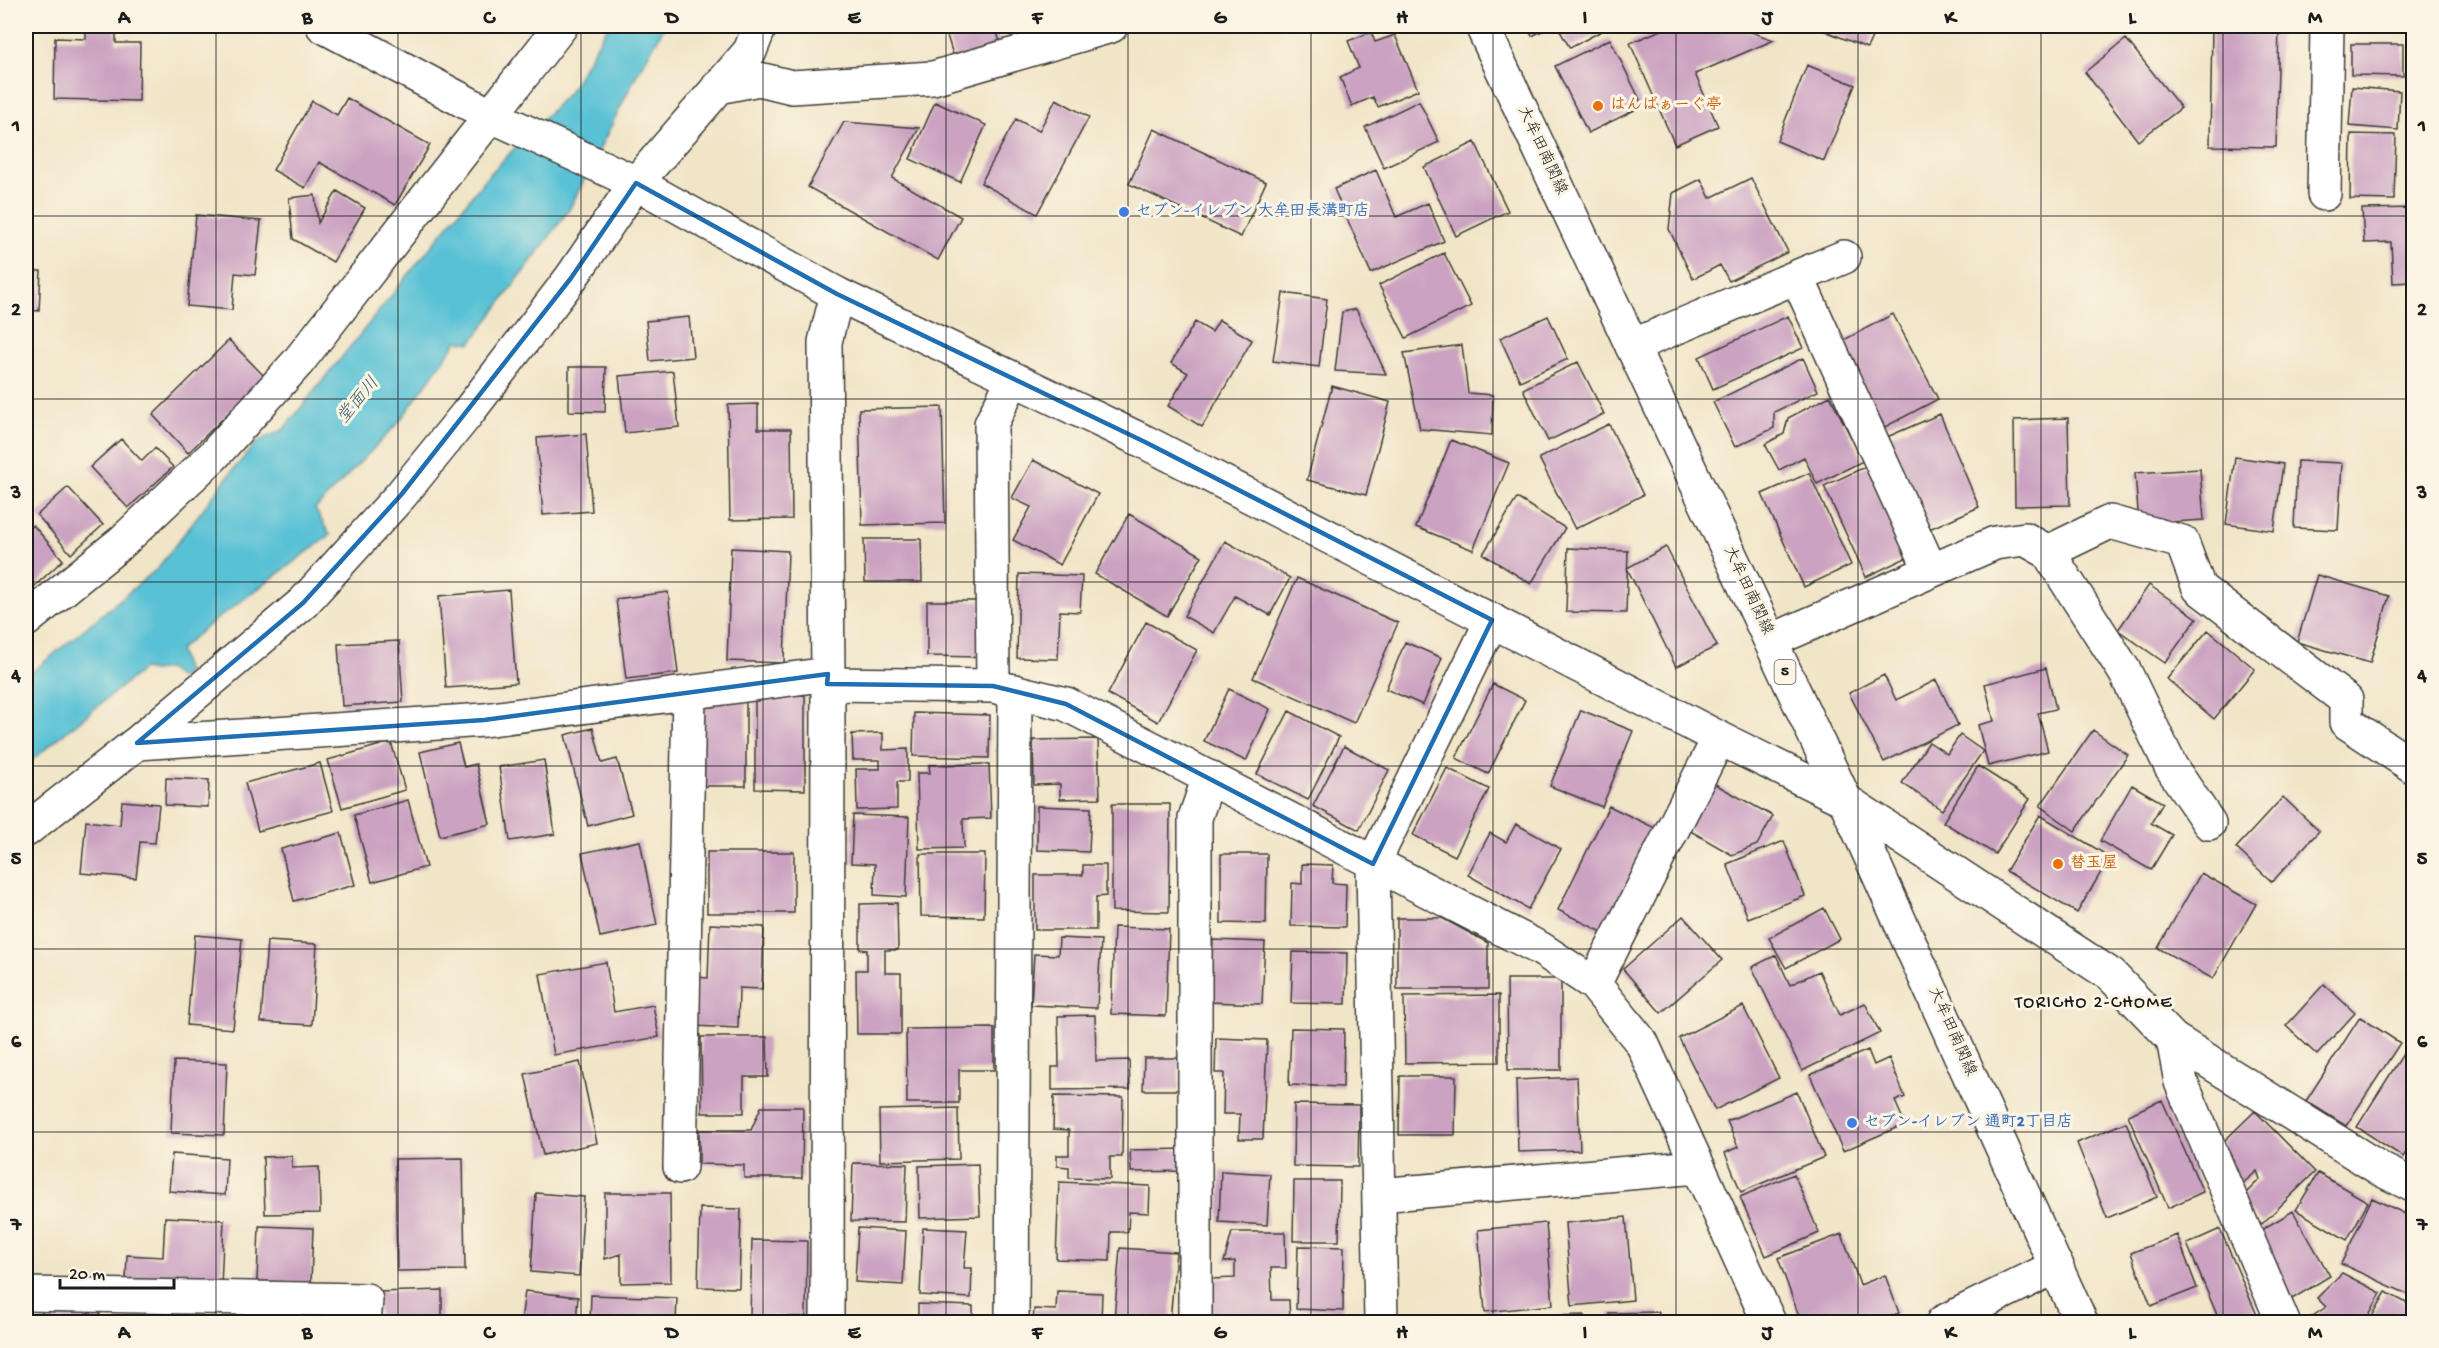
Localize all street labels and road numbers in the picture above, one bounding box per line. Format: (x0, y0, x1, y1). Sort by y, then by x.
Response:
street label: 大牟田南関線 (1512, 103, 1572, 199)
street label: 大牟田南関線 (1718, 543, 1778, 639)
road number: 5 (1774, 660, 1796, 684)
street label: 大牟田南関線 (1923, 983, 1981, 1080)

